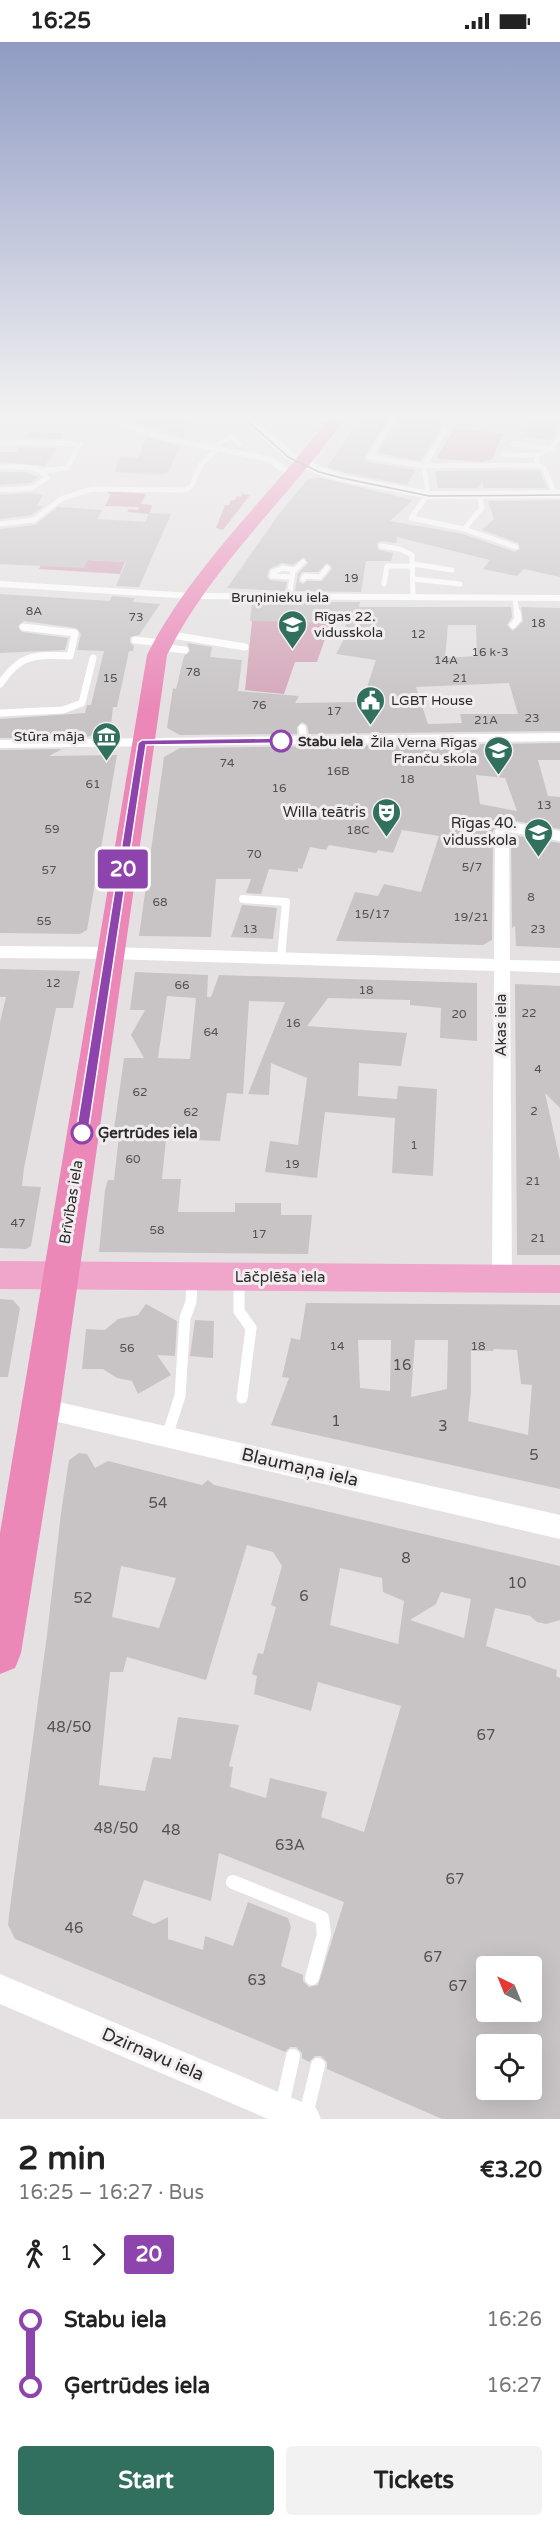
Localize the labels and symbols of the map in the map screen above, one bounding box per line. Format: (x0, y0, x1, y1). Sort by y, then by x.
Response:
house number: 19 (343, 571, 359, 585)
street label: Bruņinieku iela (231, 589, 329, 606)
house number: 8A (26, 604, 42, 618)
school or university icon: Rīgas 22. vidusskola (277, 608, 309, 650)
place label: Rīgas 22. vidusskola (314, 608, 383, 641)
house number: 73 (128, 610, 144, 624)
house number: 18 (530, 616, 546, 630)
house number: 12 (410, 627, 426, 641)
house number: 16 k-3 (471, 645, 509, 659)
house number: 14A (434, 653, 458, 667)
house number: 78 (185, 665, 201, 679)
house number: 15 (102, 671, 118, 685)
house number: 21 (452, 671, 468, 685)
public building icon: LGBT House (354, 684, 386, 726)
place label: LGBT House (391, 692, 473, 709)
house number: 76 (251, 698, 267, 712)
house number: 17 (326, 704, 342, 718)
house number: 23 (524, 711, 540, 725)
house number: 21A (474, 713, 498, 727)
museum icon: Stūra māja (90, 720, 122, 762)
place label: Stūra māja (14, 728, 85, 745)
marker: Stabu iela (270, 730, 292, 752)
place label: Stabu iela (298, 733, 363, 750)
place label: Žila Verna Rīgas Franču skola (370, 734, 477, 767)
school or university icon: Žila Verna Rīgas Franču skola (482, 734, 514, 776)
house number: 74 (219, 756, 235, 770)
house number: 16B (326, 764, 350, 778)
house number: 18 (399, 772, 415, 786)
house number: 61 (85, 777, 101, 791)
house number: 16 (271, 781, 287, 795)
theatre icon: Willa teātris (371, 796, 403, 838)
house number: 13 (536, 798, 552, 812)
place label: Willa teātris (283, 803, 366, 821)
place label: Rīgas 40. vidusskola (443, 814, 517, 849)
school or university icon: Rīgas 40. vidusskola (522, 816, 554, 858)
house number: 59 (44, 822, 60, 836)
house number: 18C (346, 823, 370, 837)
house number: 70 (246, 847, 262, 861)
line badge: 20 (96, 850, 150, 888)
house number: 5/7 (462, 860, 482, 874)
house number: 57 (41, 863, 57, 877)
house number: 8 (527, 890, 535, 904)
house number: 68 (152, 895, 168, 909)
house number: 15/17 (354, 907, 390, 921)
house number: 19/21 (453, 910, 489, 924)
house number: 55 (36, 914, 52, 928)
house number: 13 (242, 922, 258, 936)
house number: 23 (530, 922, 546, 936)
house number: 12 (45, 976, 61, 990)
house number: 66 (174, 978, 190, 992)
house number: 18 (358, 983, 374, 997)
street label: Akas iela (492, 993, 510, 1057)
house number: 22 (521, 1006, 537, 1020)
house number: 20 (451, 1007, 467, 1021)
house number: 16 (285, 1016, 301, 1030)
house number: 64 (203, 1025, 219, 1039)
house number: 4 (534, 1062, 542, 1076)
house number: 62 (132, 1085, 148, 1099)
house number: 2 (530, 1104, 538, 1118)
house number: 62 (183, 1105, 199, 1119)
marker: Ģertrūdes iela (71, 1122, 93, 1144)
place label: Ģertrūdes iela (98, 1124, 198, 1143)
house number: 1 (410, 1138, 418, 1152)
house number: 60 (125, 1152, 141, 1166)
house number: 19 (284, 1157, 300, 1171)
street label: Brīvības iela (55, 1159, 87, 1245)
house number: 21 (525, 1174, 541, 1188)
house number: 47 (10, 1216, 26, 1230)
house number: 58 (149, 1223, 165, 1237)
house number: 17 (251, 1227, 267, 1241)
house number: 21 (530, 1231, 546, 1245)
street label: Lāčplēša iela (235, 1268, 325, 1286)
house number: 14 (329, 1339, 345, 1353)
house number: 18 (470, 1339, 486, 1353)
house number: 56 (119, 1341, 135, 1355)
house number: 16 (393, 1356, 411, 1374)
house number: 1 (331, 1412, 341, 1430)
house number: 3 (438, 1417, 448, 1435)
street label: Blaumaņa iela (239, 1443, 361, 1491)
house number: 5 (529, 1446, 539, 1464)
house number: 54 (149, 1494, 167, 1512)
house number: 8 (401, 1549, 411, 1567)
house number: 10 (508, 1574, 526, 1592)
house number: 6 (299, 1587, 309, 1605)
house number: 52 (74, 1589, 92, 1607)
house number: 48/50 (47, 1718, 91, 1736)
house number: 67 (477, 1726, 495, 1744)
house number: 48/50 (94, 1819, 138, 1837)
house number: 48 (162, 1821, 180, 1839)
house number: 63A (275, 1836, 305, 1854)
house number: 67 (446, 1870, 464, 1888)
house number: 46 (65, 1919, 83, 1937)
house number: 67 (424, 1948, 442, 1966)
north arrow (476, 1956, 542, 2022)
house number: 63 (248, 1971, 266, 1989)
house number: 67 (449, 1977, 467, 1995)
street label: Dzirnavu iela (98, 2023, 208, 2085)

